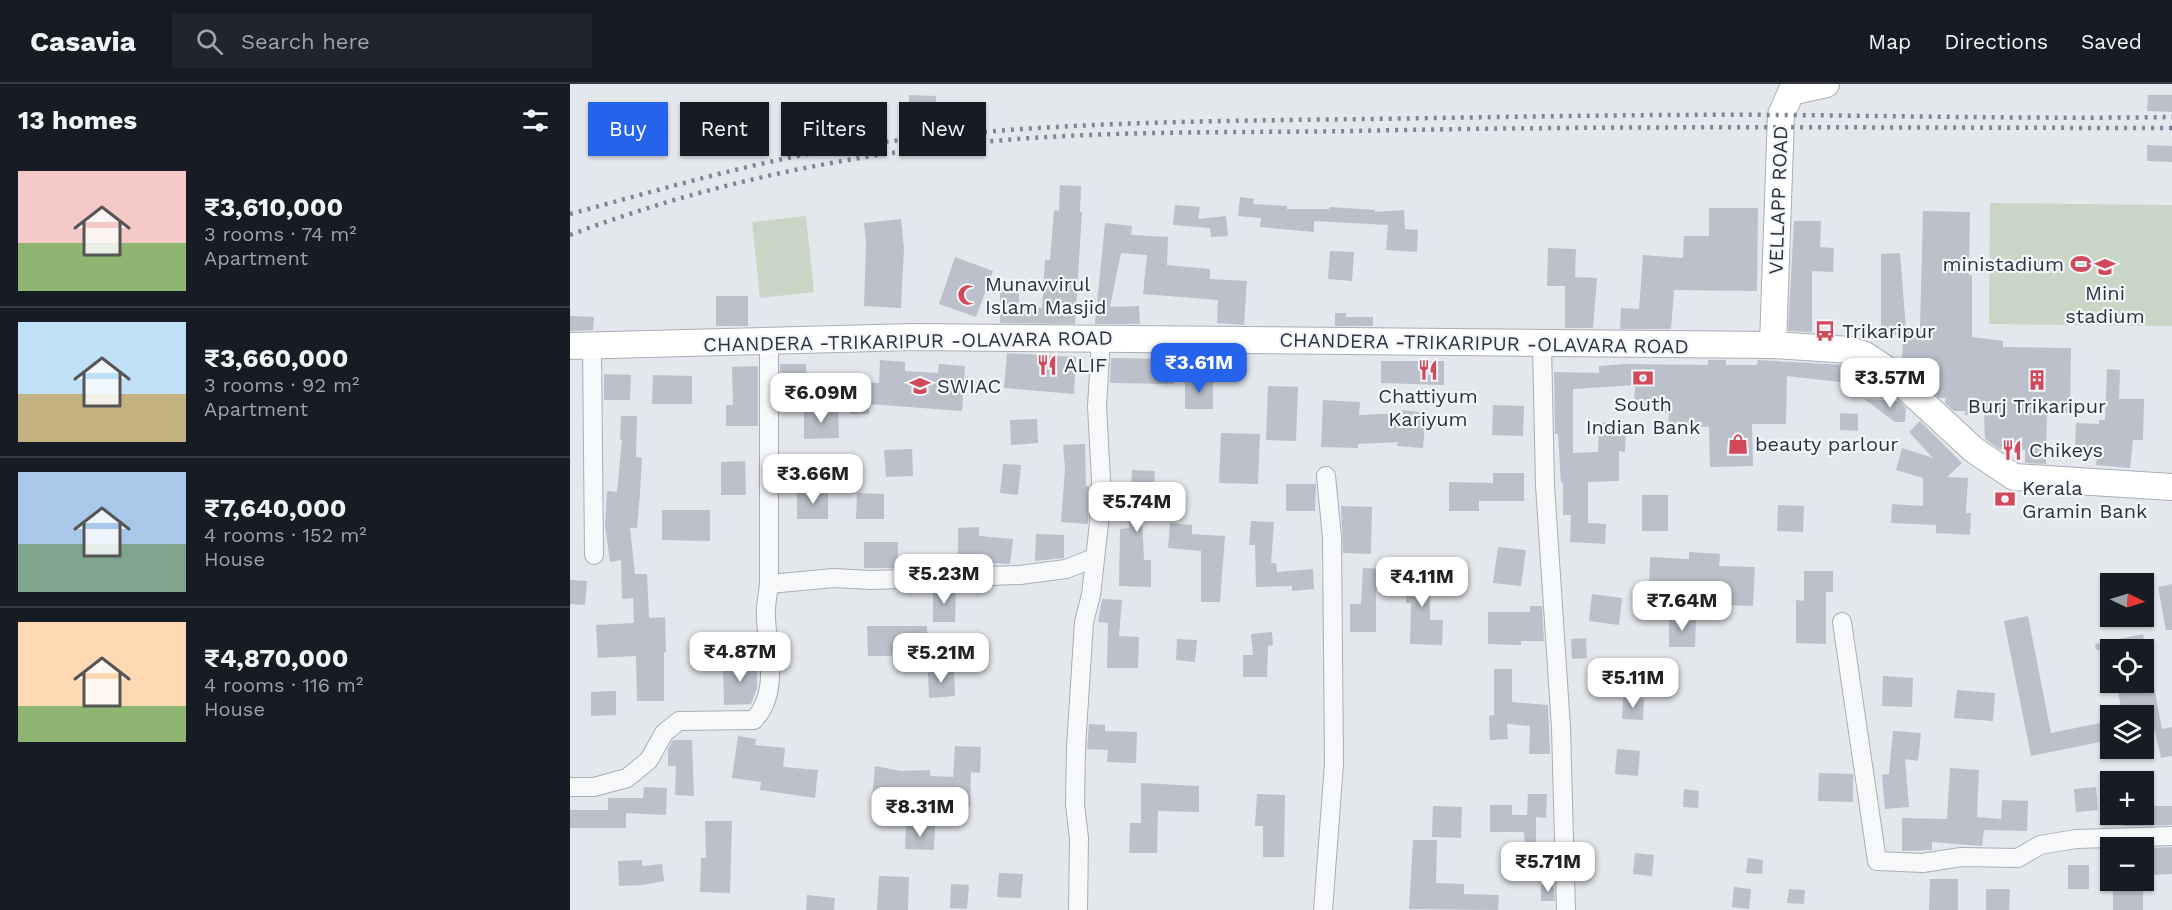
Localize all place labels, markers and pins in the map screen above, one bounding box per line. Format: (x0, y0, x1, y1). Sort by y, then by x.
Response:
place label: ministadium (1942, 252, 2064, 276)
sports icon: ministadium (2069, 252, 2093, 276)
school or university icon: Mini stadium (2093, 255, 2117, 279)
place label: Munavvirul Islam Masjid (985, 272, 1107, 319)
place label: Mini stadium (2065, 281, 2145, 328)
mosque icon: Munavvirul Islam Masjid (956, 283, 980, 307)
bus stop icon: Trikaripur (1813, 319, 1837, 343)
place label: Trikaripur (1842, 319, 1935, 343)
pin: ₹3.61M (1150, 343, 1248, 394)
restaurant icon: ALIF (1035, 353, 1059, 377)
place label: ALIF (1064, 353, 1107, 377)
restaurant icon: Chattiyum Kariyum (1416, 358, 1440, 382)
pin: ₹3.57M (1841, 358, 1939, 409)
bank icon: South Indian Bank (1631, 366, 1655, 390)
building icon: Burj Trikaripur (2025, 368, 2049, 392)
pin: ₹6.09M (772, 373, 870, 424)
school or university icon: SWIAC (908, 374, 932, 398)
place label: SWIAC (937, 374, 1001, 398)
place label: Chattiyum Kariyum (1378, 384, 1478, 431)
place label: South Indian Bank (1586, 392, 1700, 439)
place label: Burj Trikaripur (1968, 394, 2106, 418)
shop icon: beauty parlour (1726, 432, 1750, 456)
place label: beauty parlour (1755, 432, 1898, 456)
restaurant icon: Chikeys (2000, 438, 2024, 462)
place label: Chikeys (2029, 438, 2103, 462)
pin: ₹3.66M (764, 454, 862, 505)
place label: Kerala Gramin Bank (2022, 476, 2147, 523)
pin: ₹5.74M (1088, 482, 1186, 533)
bank icon: Kerala Gramin Bank (1993, 487, 2017, 511)
pin: ₹5.23M (895, 554, 993, 605)
pin: ₹4.11M (1373, 557, 1471, 608)
pin: ₹7.64M (1633, 581, 1731, 632)
pin: ₹4.87M (691, 632, 789, 683)
pin: ₹5.21M (892, 633, 990, 684)
pin: ₹5.11M (1584, 658, 1682, 709)
pin: ₹8.31M (871, 787, 969, 838)
pin: ₹5.71M (1499, 842, 1597, 893)

